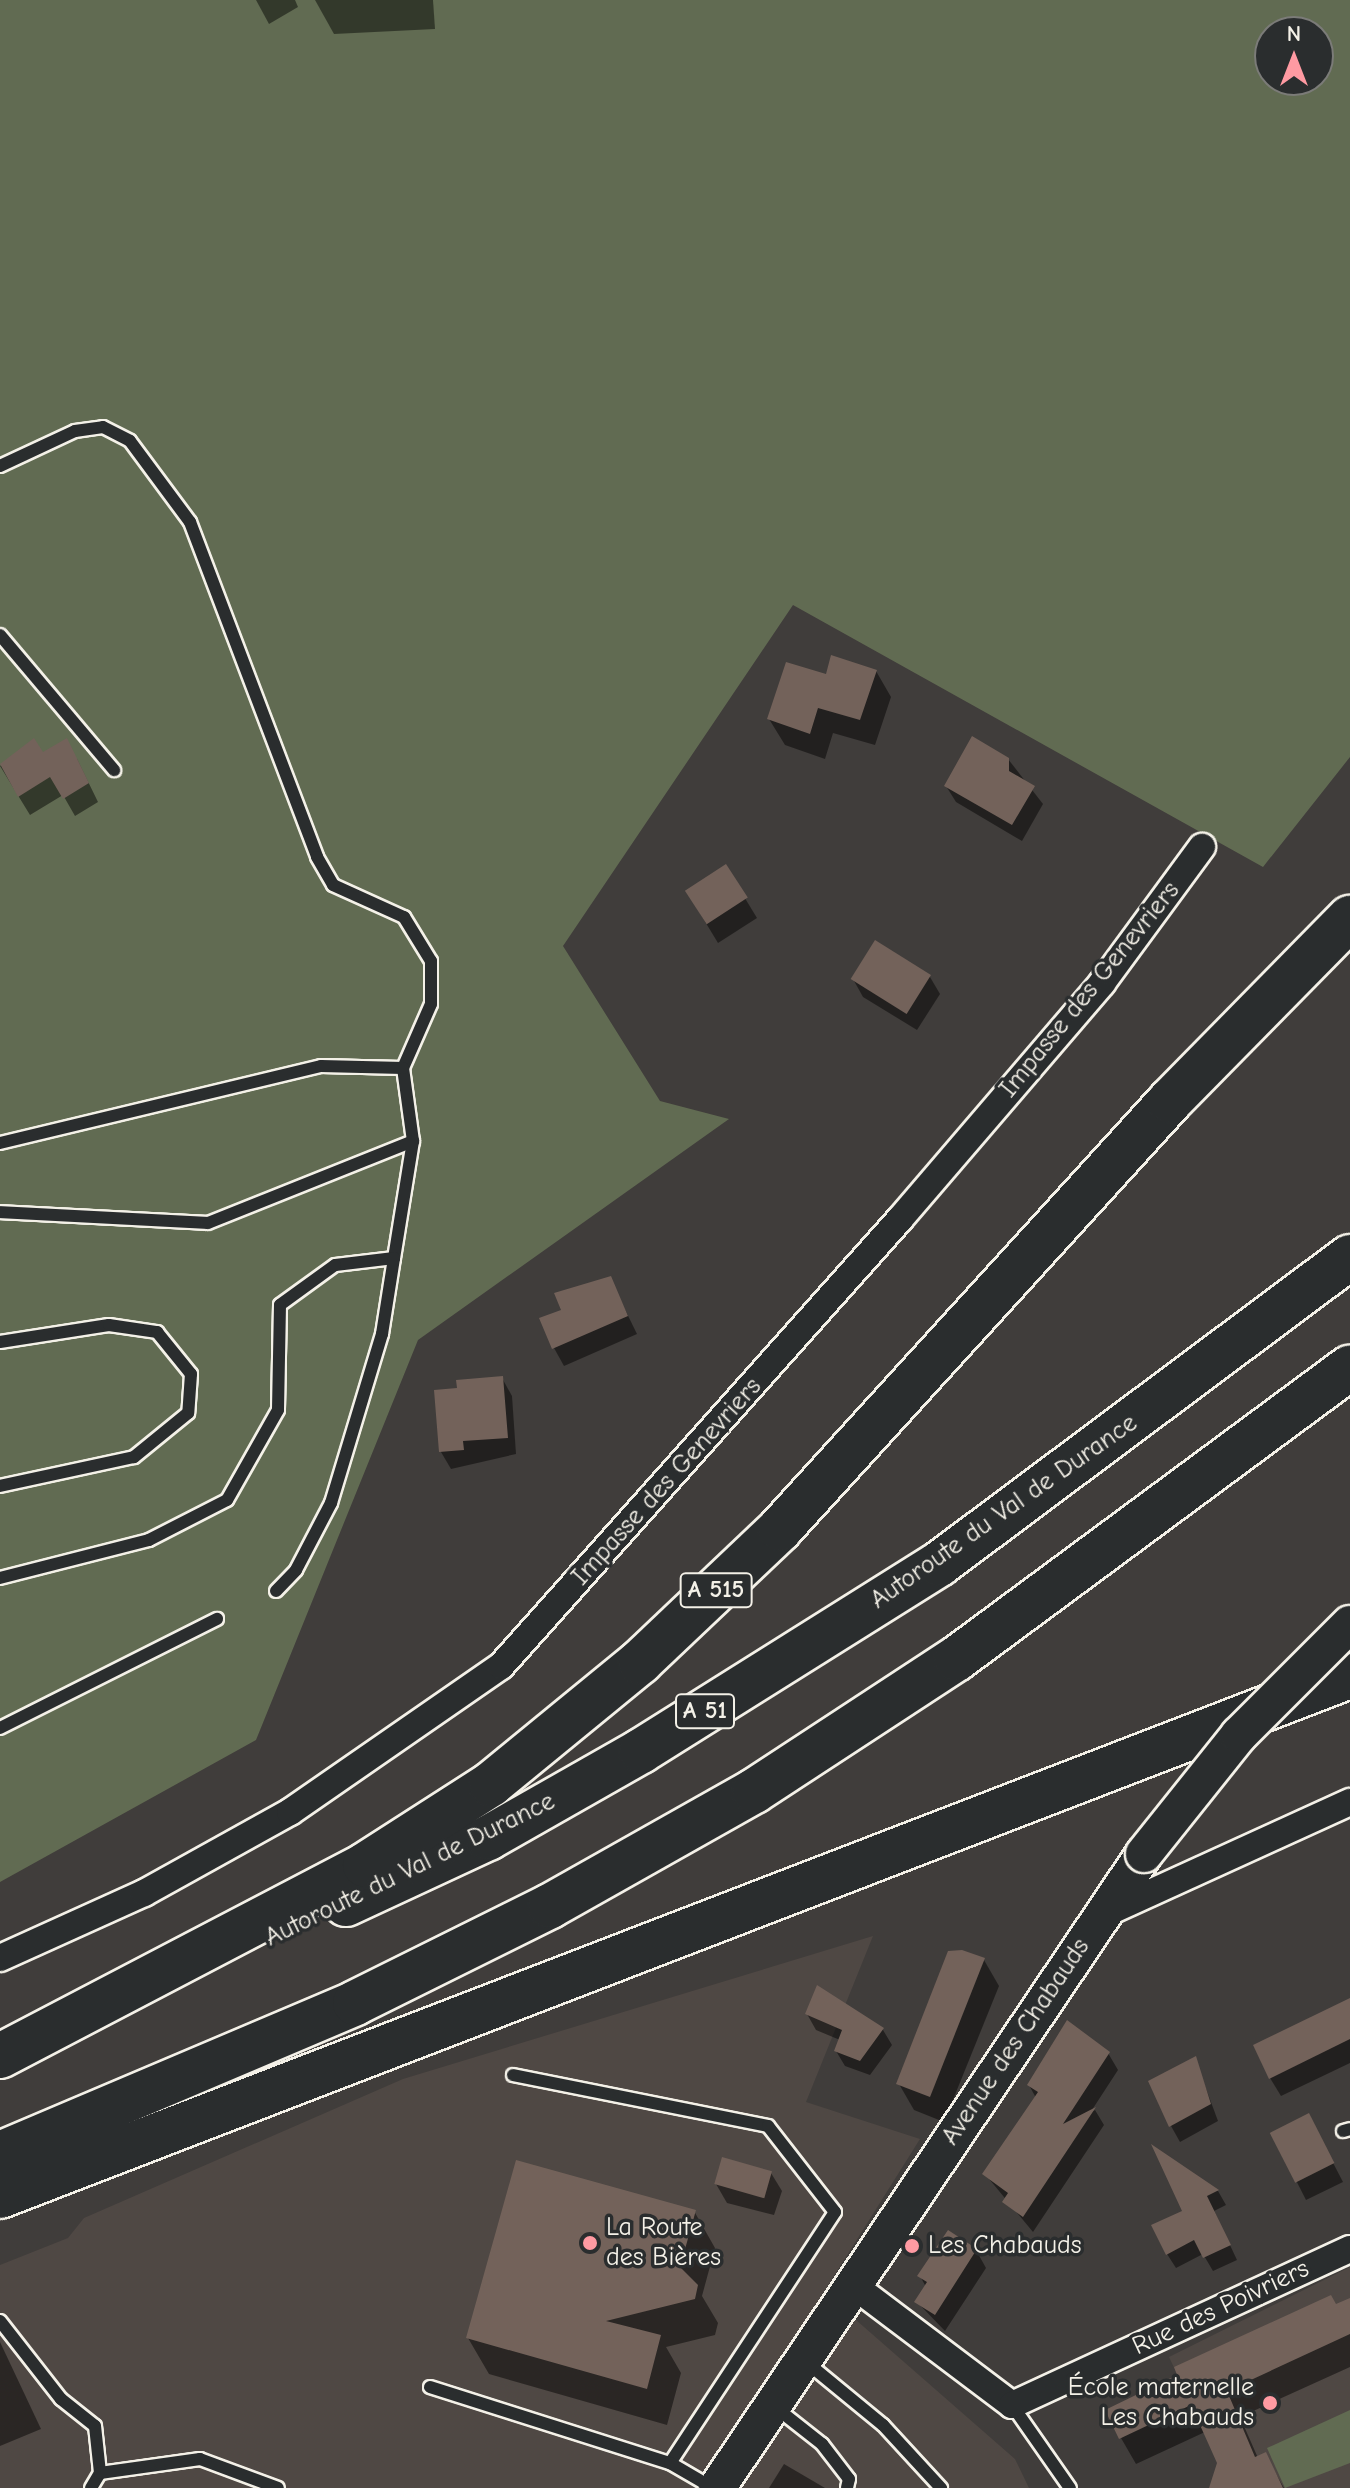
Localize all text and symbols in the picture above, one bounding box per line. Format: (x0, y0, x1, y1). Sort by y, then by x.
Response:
north arrow (1254, 16, 1334, 96)
text: N (1287, 21, 1301, 47)
street label: Impasse des Genevriers (993, 876, 1187, 1104)
street label: Impasse des Genevriers (565, 1372, 769, 1592)
street label: Autoroute du Val de Durance (865, 1408, 1143, 1616)
road number: A 515 (678, 1570, 754, 1610)
road number: A 51 (675, 1691, 735, 1731)
street label: Autoroute du Val de Durance (260, 1786, 560, 1954)
street label: Avenue des Chabauds (935, 1933, 1097, 2151)
place label: La Route des Bières (606, 2212, 721, 2274)
place label: Les Chabauds (928, 2230, 1082, 2262)
marker: La Route des Bières (581, 2234, 599, 2252)
marker: Les Chabauds (903, 2237, 921, 2255)
street label: Rue des Poivriers (1128, 2253, 1314, 2363)
place label: École maternelle Les Chabauds (1068, 2372, 1254, 2434)
marker: École maternelle Les Chabauds (1261, 2394, 1279, 2412)

